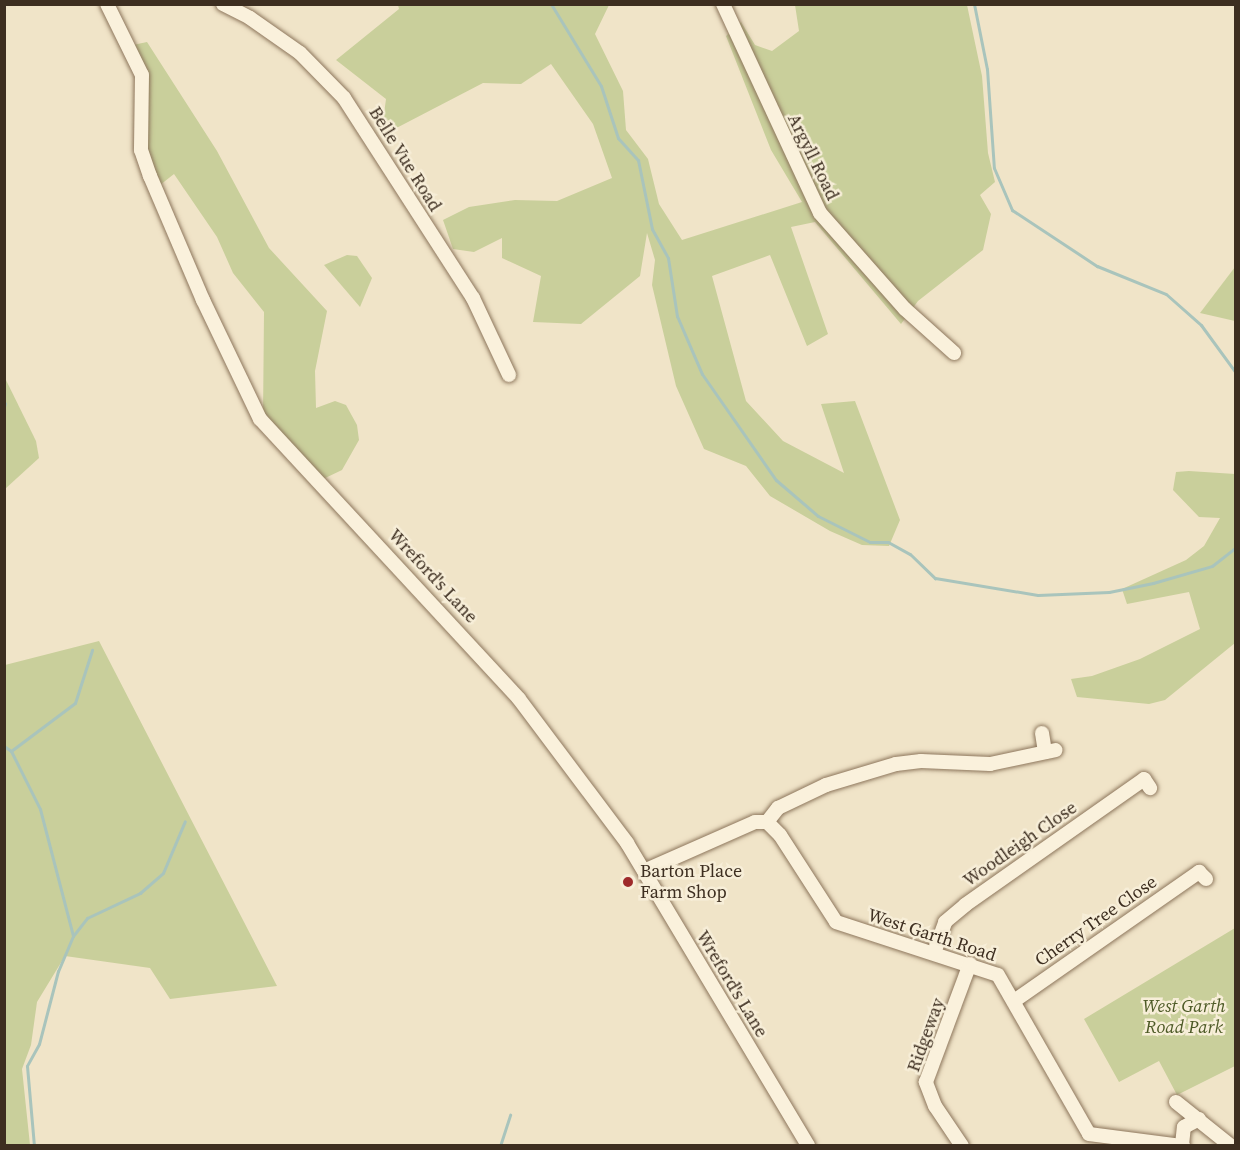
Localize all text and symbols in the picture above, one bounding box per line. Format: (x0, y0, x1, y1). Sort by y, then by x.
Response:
street label: Belle Vue Road (364, 102, 446, 216)
street label: Argyll Road (783, 110, 843, 204)
street label: Wreford's Lane (384, 524, 482, 628)
street label: Woodleigh Close (959, 797, 1081, 891)
place label: Barton Place Farm Shop (640, 861, 742, 904)
street label: Cherry Tree Close (1031, 871, 1161, 971)
marker: Barton Place Farm Shop (621, 875, 635, 889)
street label: West Garth Road (865, 904, 999, 966)
street label: Wreford's Lane (692, 927, 772, 1041)
street label: Ridgeway (903, 995, 949, 1075)
park label: West Garth Road Park (1142, 996, 1226, 1038)

